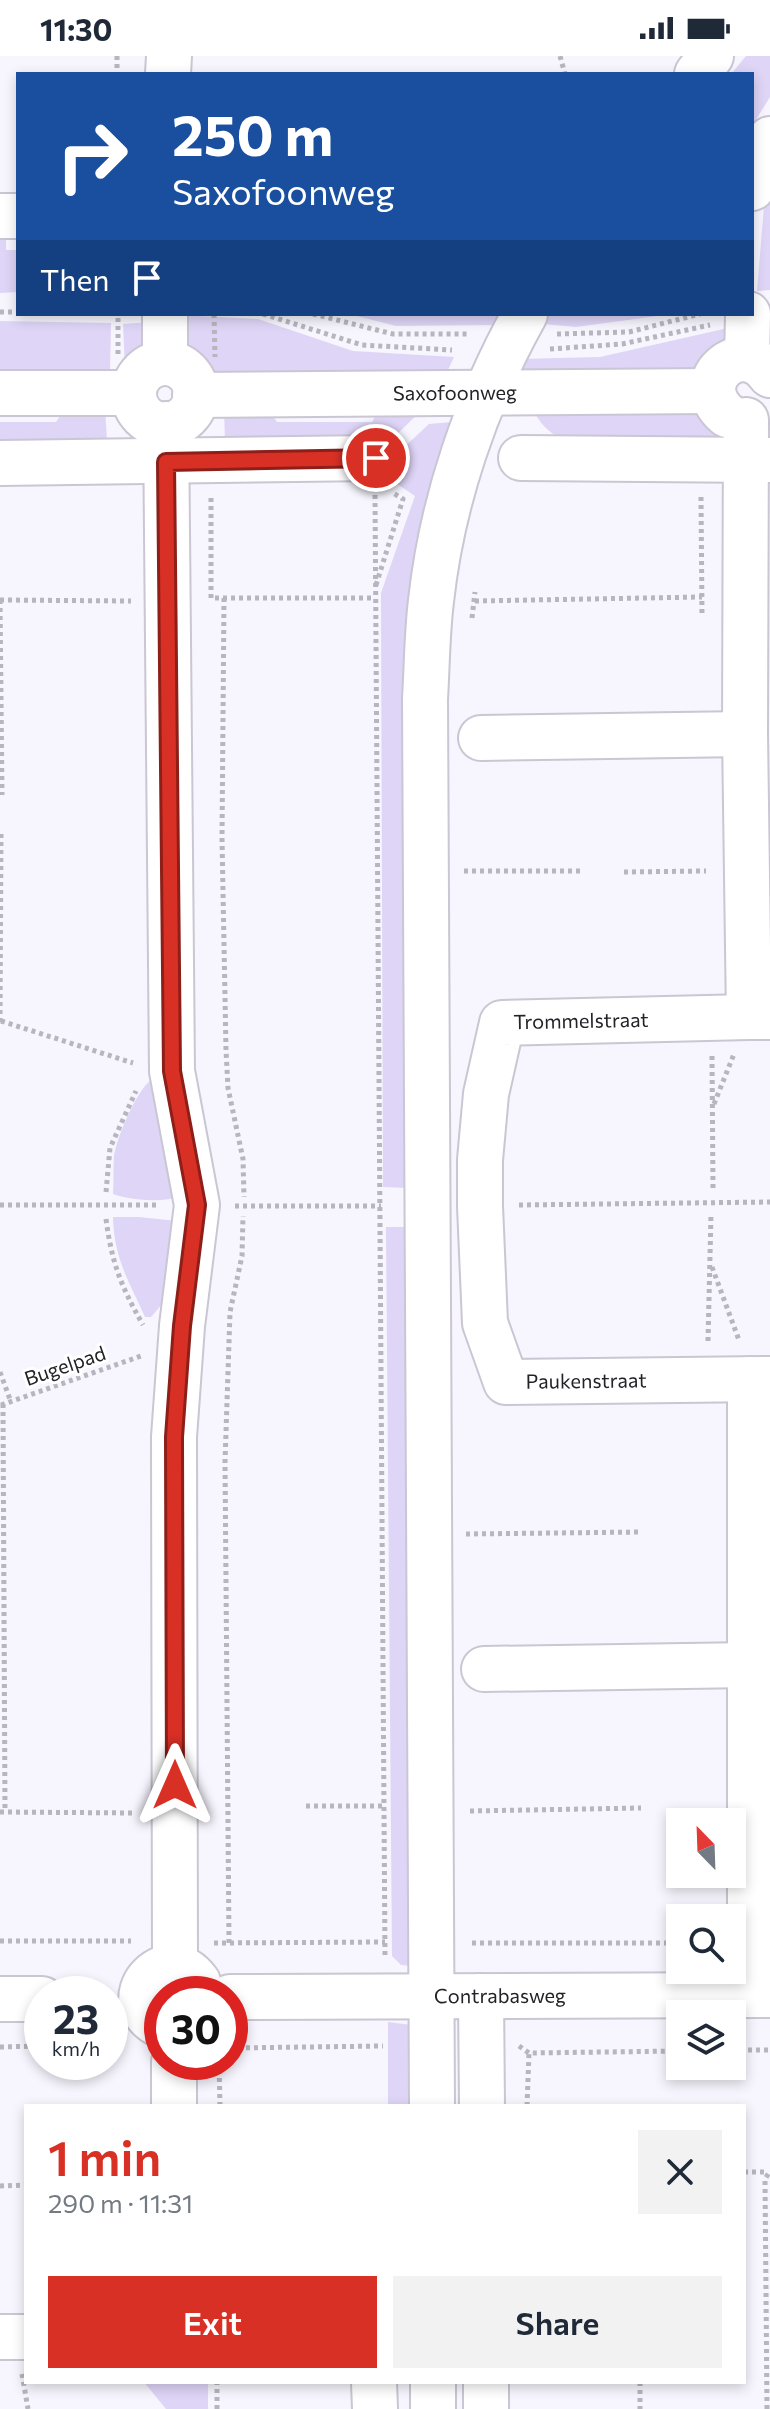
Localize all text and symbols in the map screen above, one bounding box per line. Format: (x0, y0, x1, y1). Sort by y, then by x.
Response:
text: 11:30 (40, 10, 113, 47)
text: 250 m (172, 99, 333, 168)
icon: right (40, 104, 144, 208)
text: Saxofoonweg (172, 168, 395, 212)
icon: arrive (125, 256, 169, 300)
text: Then (40, 260, 109, 297)
street label: Saxofoonweg (393, 380, 517, 404)
pin (342, 424, 410, 492)
icon: arrive (354, 436, 398, 480)
street label: Trommelstraat (513, 1007, 649, 1033)
street label: Bugelpad (21, 1340, 108, 1390)
street label: Paukenstraat (526, 1367, 647, 1393)
position arrow (133, 1743, 217, 1827)
north arrow (666, 1808, 746, 1888)
map controls (666, 1808, 746, 2080)
button: search (666, 1904, 746, 1984)
speed limit sign: 30 (144, 1976, 248, 2080)
street label: Contrabasweg (434, 1983, 566, 2007)
text: 23 (53, 1993, 99, 2042)
button: layers (666, 2000, 746, 2080)
text: km/h (52, 2036, 100, 2060)
text: 1 min (48, 2127, 161, 2186)
button: close (638, 2130, 722, 2214)
text: 290 m · 11:31 (48, 2187, 193, 2218)
button: Exit (48, 2276, 377, 2368)
button: Share (393, 2276, 722, 2368)

